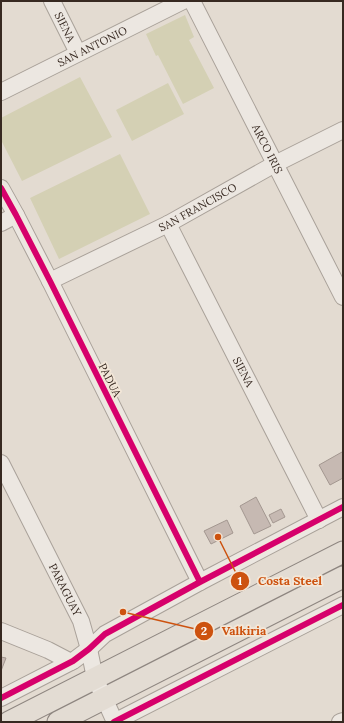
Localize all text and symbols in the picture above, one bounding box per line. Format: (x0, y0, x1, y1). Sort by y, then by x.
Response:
street label: SIENA (52, 9, 79, 45)
street label: SAN ANTONIO (55, 23, 130, 70)
street label: ARCO IRIS (249, 121, 286, 176)
street label: SAN FRANCISCO (156, 180, 239, 235)
street label: SIENA (230, 354, 257, 390)
street label: PADUA (96, 361, 125, 400)
street label: PARAGUAY (46, 561, 85, 619)
callout: Costa Steel (230, 569, 330, 593)
text: 1 (238, 573, 243, 588)
text: Costa Steel (258, 573, 322, 588)
callout: Valkiria (194, 619, 274, 643)
text: 2 (201, 623, 207, 638)
text: Valkiria (222, 623, 267, 638)

